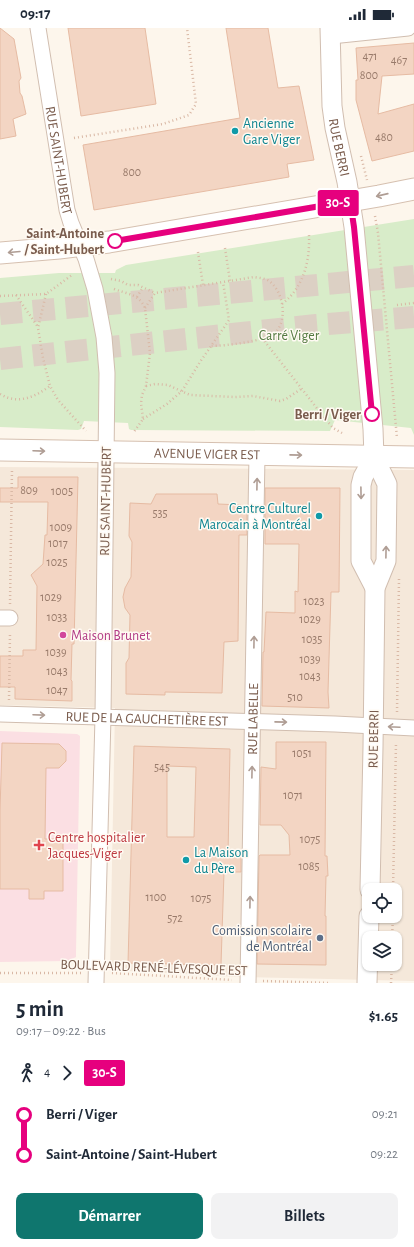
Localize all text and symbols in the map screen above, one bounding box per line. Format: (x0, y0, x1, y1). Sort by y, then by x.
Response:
text: 09:17 (20, 6, 50, 21)
house number: 471 (363, 50, 377, 62)
house number: 467 (391, 54, 407, 66)
house number: 800 (360, 69, 378, 81)
street label: RUE SAINT-HUBERT (43, 105, 74, 217)
place label: Ancienne Gare Viger (243, 117, 300, 147)
street label: RUE BERRI (326, 118, 352, 178)
marker: Ancienne Gare Viger (230, 126, 240, 136)
house number: 480 (375, 131, 393, 143)
house number: 800 (123, 166, 141, 178)
line badge: 30-S (310, 190, 366, 216)
one-way arrow (376, 192, 389, 200)
text: 30-S (326, 196, 350, 210)
place label: Saint-Antoine / Saint-Hubert (23, 227, 104, 257)
marker: Saint-Antoine / Saint-Hubert (107, 233, 123, 249)
one-way arrow (8, 248, 21, 255)
park label: Carré Viger (259, 329, 320, 343)
marker: Berri / Viger (364, 406, 380, 422)
place label: Berri / Viger (294, 408, 361, 422)
street label: RUE SAINT-HUBERT (98, 446, 114, 556)
street label: AVENUE VIGER EST (154, 447, 260, 462)
one-way arrow (32, 448, 45, 455)
one-way arrow (289, 451, 302, 459)
one-way arrow (253, 478, 261, 491)
house number: 809 (20, 484, 38, 496)
house number: 1005 (51, 485, 73, 497)
one-way arrow (357, 486, 365, 499)
place label: Centre Culturel Marocain à Montréal (199, 502, 311, 532)
house number: 535 (153, 507, 167, 519)
marker: Centre Culturel Marocain à Montréal (314, 511, 324, 521)
house number: 1009 (50, 521, 73, 533)
house number: 1017 (48, 537, 68, 549)
one-way arrow (382, 546, 390, 559)
house number: 1025 (47, 556, 67, 568)
house number: 1029 (40, 591, 62, 603)
house number: 1023 (304, 595, 324, 607)
house number: 1033 (47, 611, 67, 623)
house number: 1029 (299, 613, 321, 625)
place label: Maison Brunet (71, 629, 151, 643)
marker: Maison Brunet (58, 630, 68, 640)
house number: 1035 (302, 633, 322, 645)
one-way arrow (250, 636, 258, 649)
house number: 1039 (45, 646, 67, 658)
house number: 1039 (299, 653, 321, 665)
house number: 1043 (46, 665, 68, 677)
house number: 1043 (299, 670, 321, 682)
street label: RUE LABELLE (246, 683, 261, 755)
house number: 1047 (46, 684, 68, 696)
house number: 510 (287, 691, 303, 703)
street label: RUE BERRI (366, 709, 382, 769)
street label: RUE DE LA GAUCHETIÈRE EST (65, 710, 228, 729)
one-way arrow (32, 712, 45, 719)
one-way arrow (274, 719, 287, 726)
one-way arrow (388, 724, 401, 731)
house number: 1051 (292, 747, 312, 759)
house number: 545 (154, 761, 170, 773)
one-way arrow (248, 766, 256, 779)
house number: 1071 (283, 789, 303, 801)
place label: Centre hospitalier Jacques-Viger (48, 831, 145, 861)
house number: 1075 (300, 833, 320, 845)
marker: Centre hospitalier Jacques-Viger (33, 839, 45, 851)
place label: La Maison du Père (194, 846, 249, 876)
marker: La Maison du Père (181, 855, 191, 865)
house number: 1085 (298, 860, 320, 872)
map controls (362, 883, 402, 971)
button: locate (362, 883, 402, 923)
house number: 1100 (146, 891, 166, 903)
house number: 1075 (191, 892, 211, 904)
one-way arrow (246, 896, 253, 909)
house number: 572 (167, 912, 183, 924)
place label: Comission scolaire de Montréal (212, 924, 312, 954)
button: layers (362, 931, 402, 971)
marker: Comission scolaire de Montréal (315, 933, 325, 943)
street label: BOULEVARD RENÉ-LÉVESQUE EST (60, 955, 248, 978)
text: 5 min (16, 998, 64, 1020)
text: $1.65 (369, 1009, 398, 1024)
text: 09:17 – 09:22 · Bus (16, 1025, 106, 1038)
icon: walk (16, 1062, 38, 1084)
icon: forward (56, 1062, 78, 1084)
text: 4 (44, 1066, 50, 1079)
text: 30-S (92, 1066, 117, 1080)
text: Berri / Viger (46, 1107, 117, 1122)
text: 09:21 (372, 1108, 398, 1121)
text: Saint-Antoine / Saint-Hubert (46, 1147, 217, 1162)
text: 09:22 (370, 1148, 398, 1161)
button: Démarrer (16, 1193, 203, 1239)
button: Billets (211, 1193, 398, 1239)

